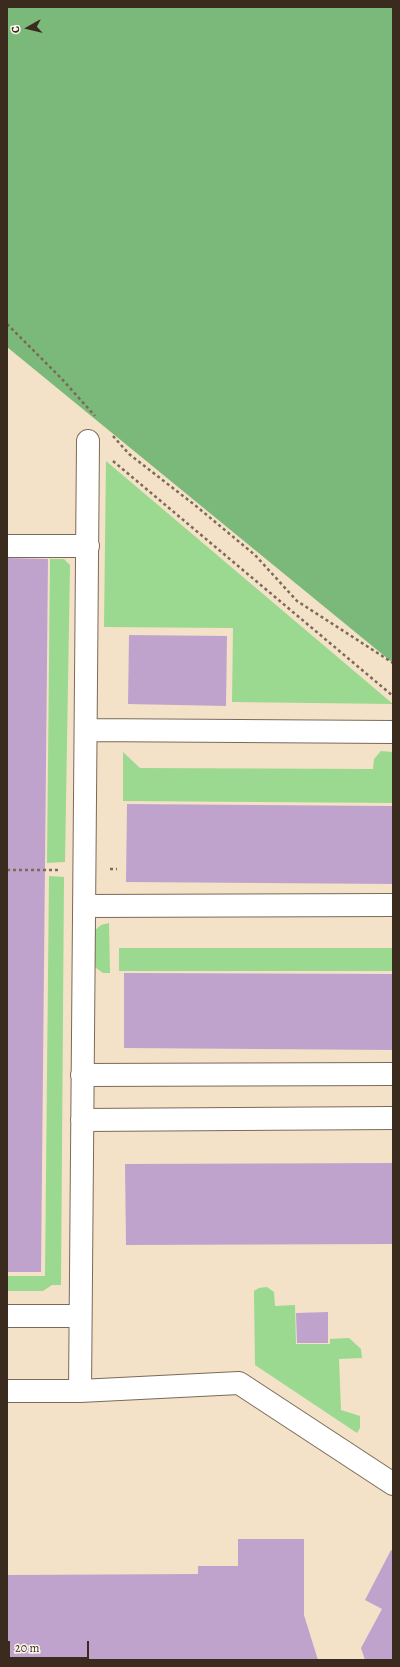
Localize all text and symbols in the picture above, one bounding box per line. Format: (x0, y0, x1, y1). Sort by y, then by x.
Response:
north arrow (8, 8, 48, 48)
text: С (8, 25, 24, 34)
scale bar (10, 1633, 91, 1659)
text: 20 m (15, 1640, 39, 1656)

